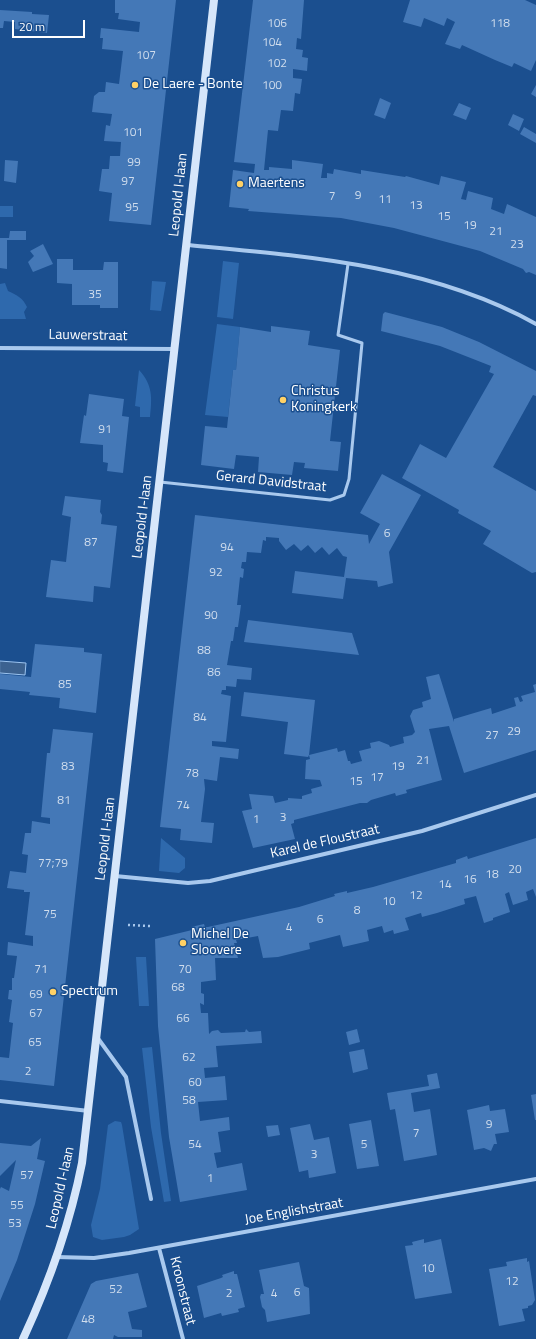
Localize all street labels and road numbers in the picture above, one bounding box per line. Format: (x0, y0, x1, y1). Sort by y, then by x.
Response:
street label: Leopold I-laan (166, 152, 192, 238)
street label: Lauwerstraat (48, 327, 128, 345)
street label: Gerard Davidstraat (215, 468, 327, 496)
street label: Leopold I-laan (130, 474, 156, 560)
street label: Leopold I-laan (93, 796, 119, 882)
street label: Karel de Floustraat (269, 821, 381, 863)
street label: Leopold I-laan (43, 1145, 79, 1231)
street label: Joe Englishstraat (244, 1195, 344, 1229)
street label: Kroonstraat (165, 1255, 199, 1327)

